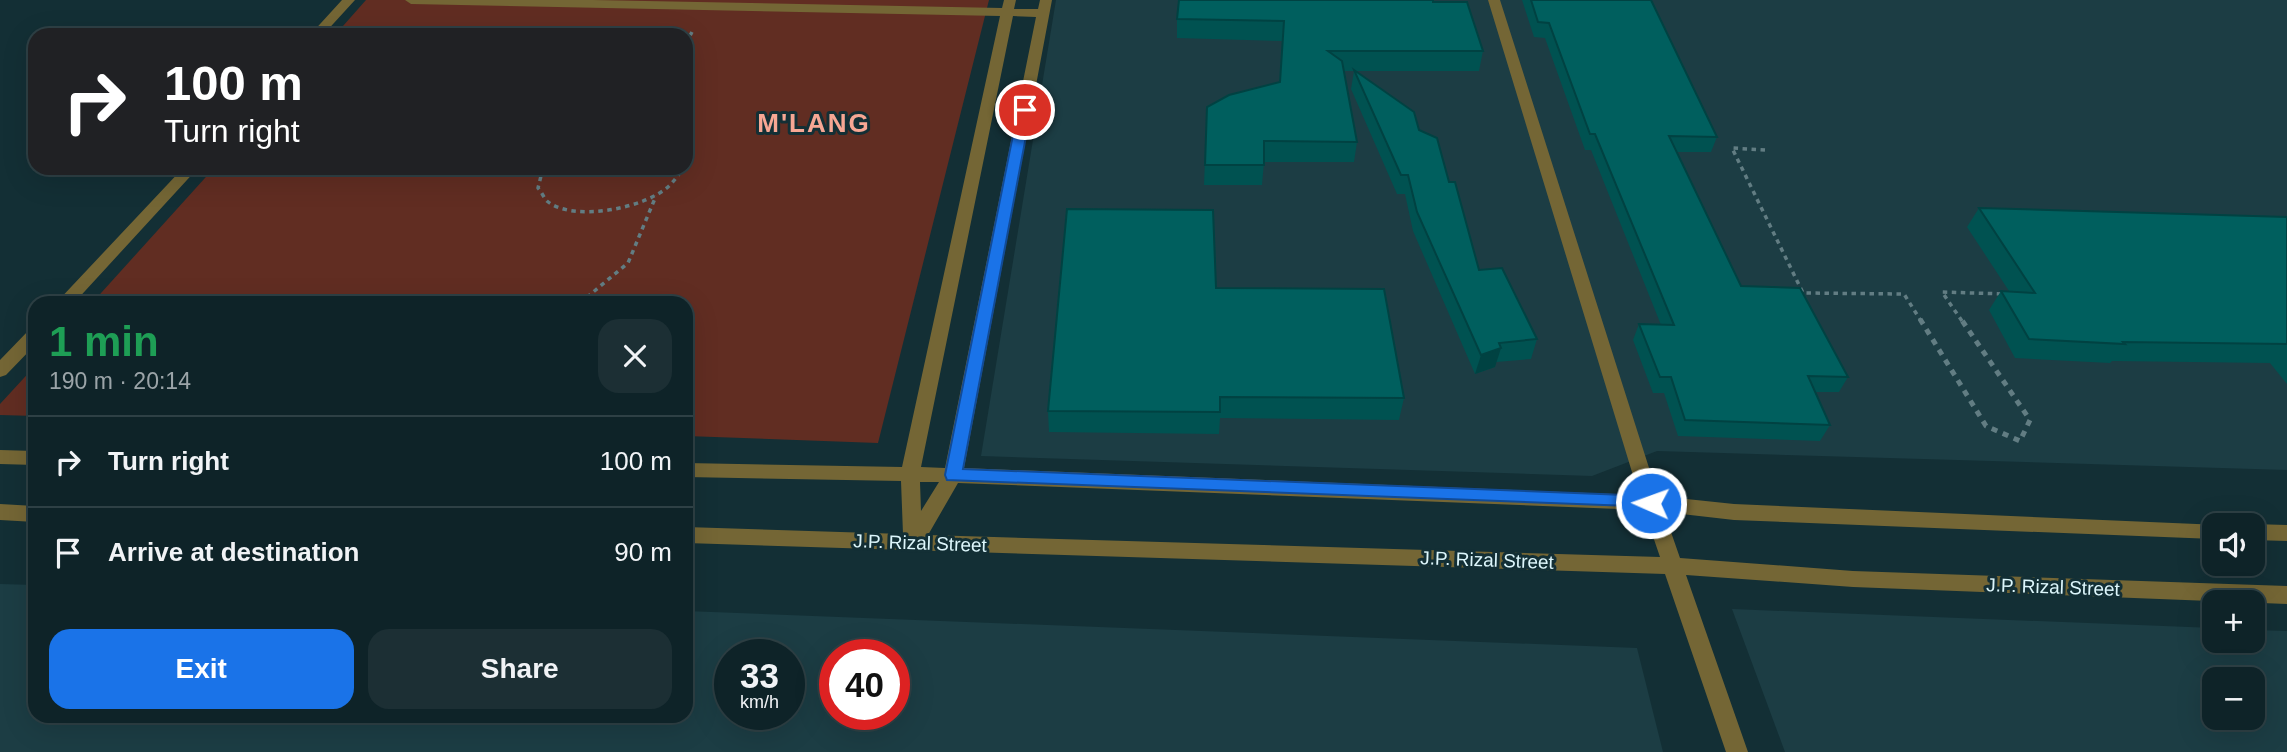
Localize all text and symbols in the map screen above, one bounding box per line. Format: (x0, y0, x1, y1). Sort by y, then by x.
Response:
icon: right (49, 56, 140, 147)
text: 100 m (164, 56, 303, 110)
pin (995, 80, 1055, 140)
icon: arrive (1006, 91, 1044, 129)
district label: M'LANG (757, 108, 871, 138)
text: Turn right (164, 113, 300, 149)
text: 1 min (49, 318, 159, 365)
button: close (598, 319, 672, 393)
text: 190 m · 20:14 (49, 368, 191, 394)
icon: right (49, 443, 87, 481)
text: Turn right (108, 446, 229, 476)
text: 100 m (600, 446, 672, 476)
position arrow (1614, 466, 1688, 540)
map controls (2202, 513, 2265, 730)
button: sound (2202, 513, 2265, 576)
street label: J.P. Rizal Street (853, 530, 988, 556)
icon: arrive (49, 534, 87, 572)
text: Arrive at destination (108, 537, 359, 567)
text: 90 m (614, 537, 672, 567)
street label: J.P. Rizal Street (1420, 547, 1555, 573)
street label: J.P. Rizal Street (1986, 574, 2121, 600)
button: + (2202, 590, 2265, 653)
button: Exit (49, 629, 354, 709)
button: Share (368, 629, 672, 709)
speed limit sign: 40 (819, 639, 910, 730)
text: 33 (740, 656, 779, 695)
button: − (2202, 667, 2265, 730)
text: km/h (740, 692, 779, 712)

